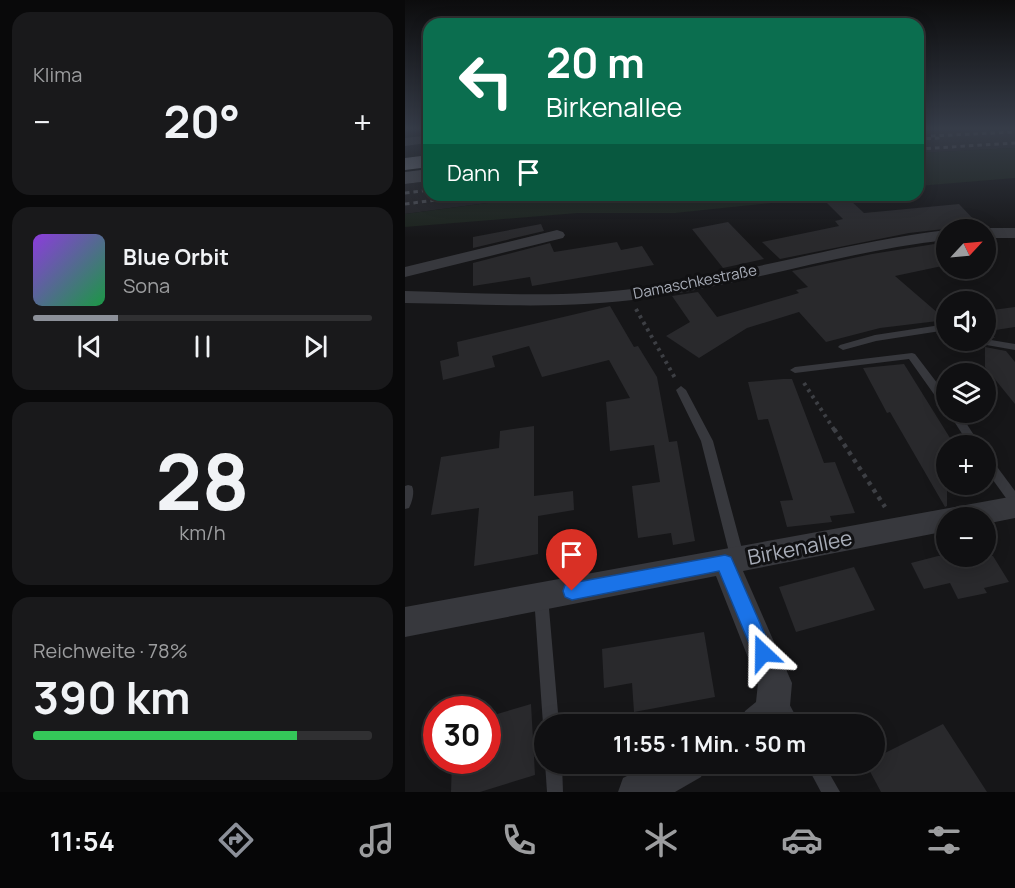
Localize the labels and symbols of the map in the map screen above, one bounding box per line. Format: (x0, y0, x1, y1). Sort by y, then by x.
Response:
north arrow (936, 219, 996, 279)
street label: Damaschkestraße (631, 259, 759, 304)
street label: Birkenallee (745, 523, 855, 571)
pin (546, 529, 597, 591)
position arrow (731, 621, 795, 685)
speed limit sign: 30 (423, 696, 501, 774)

